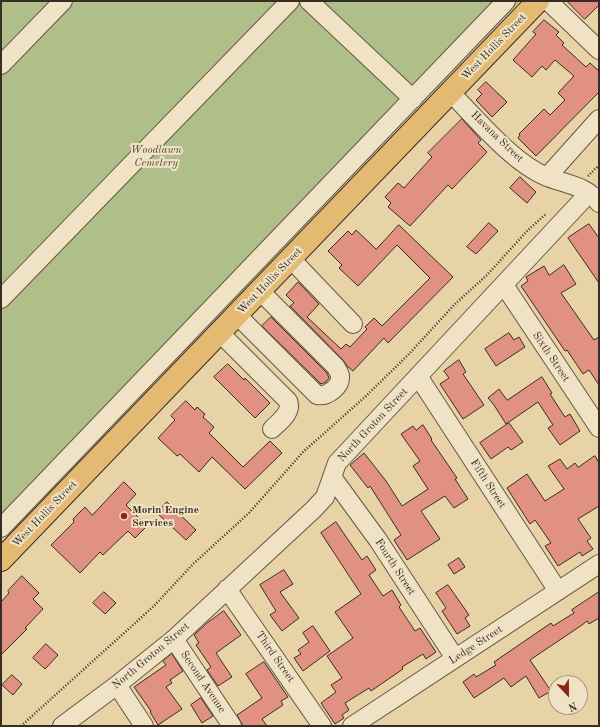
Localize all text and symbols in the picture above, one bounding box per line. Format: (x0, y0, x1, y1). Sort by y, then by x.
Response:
street label: West Hollis Street (459, 11, 529, 83)
street label: Havana Street (468, 109, 526, 165)
park label: Woodlawn Cemetery (130, 143, 182, 169)
street label: West Hollis Street (235, 245, 305, 317)
street label: Sixth Street (529, 329, 573, 385)
street label: North Groton Street (335, 385, 411, 465)
street label: Fifth Street (467, 457, 509, 511)
street label: West Hollis Street (10, 478, 80, 550)
place label: Morin Engine Services (132, 503, 199, 529)
marker: Morin Engine Services (119, 511, 129, 521)
street label: Fourth Street (372, 536, 418, 598)
street label: North Groton Street (110, 620, 192, 692)
street label: Ledge Street (447, 623, 505, 667)
street label: Third Street (253, 629, 297, 685)
street label: Second Avenue (177, 649, 229, 715)
north arrow (548, 675, 588, 715)
text: N (566, 699, 578, 712)

